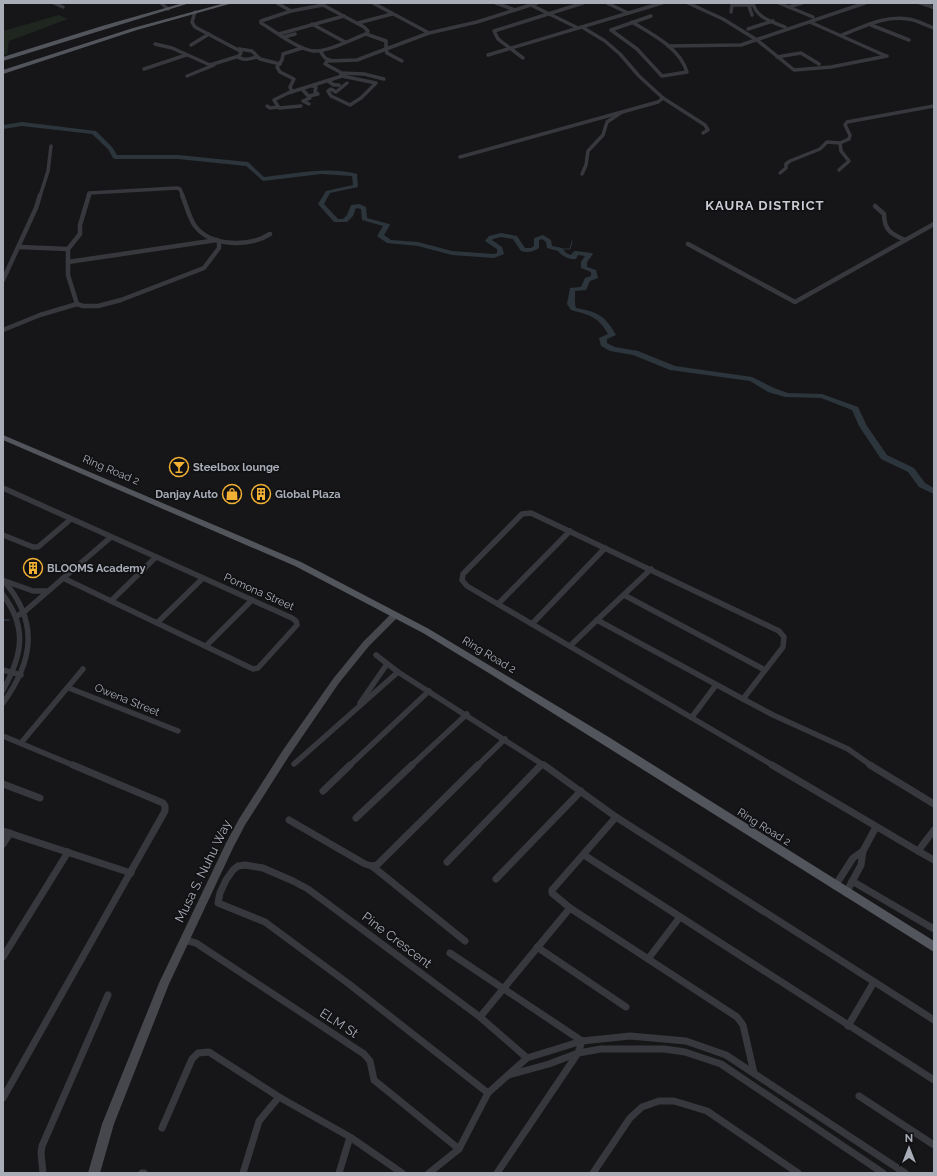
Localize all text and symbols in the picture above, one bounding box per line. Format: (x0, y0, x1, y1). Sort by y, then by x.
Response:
district label: KAURA DISTRICT (705, 198, 825, 213)
street label: Ring Road 2 (81, 452, 142, 488)
bar icon: Steelbox lounge (168, 456, 190, 478)
place label: Steelbox lounge (193, 461, 280, 474)
shop icon: Danjay Auto (221, 483, 243, 505)
building icon: Global Plaza (250, 483, 272, 505)
place label: Danjay Auto (155, 488, 218, 501)
place label: Global Plaza (275, 488, 341, 501)
building icon: BLOOMS Academy (22, 557, 44, 579)
place label: BLOOMS Academy (47, 562, 146, 575)
street label: Pomona Street (222, 571, 296, 613)
street label: Ring Road 2 (460, 634, 518, 676)
street label: Owena Street (92, 681, 162, 719)
street label: Ring Road 2 (735, 805, 793, 849)
street label: Musa S. Nuhu Way (172, 817, 234, 925)
street label: Pine Crescent (359, 909, 435, 971)
street label: ELM St (317, 1005, 361, 1041)
north arrow (889, 1128, 929, 1168)
text: N (905, 1132, 913, 1145)

